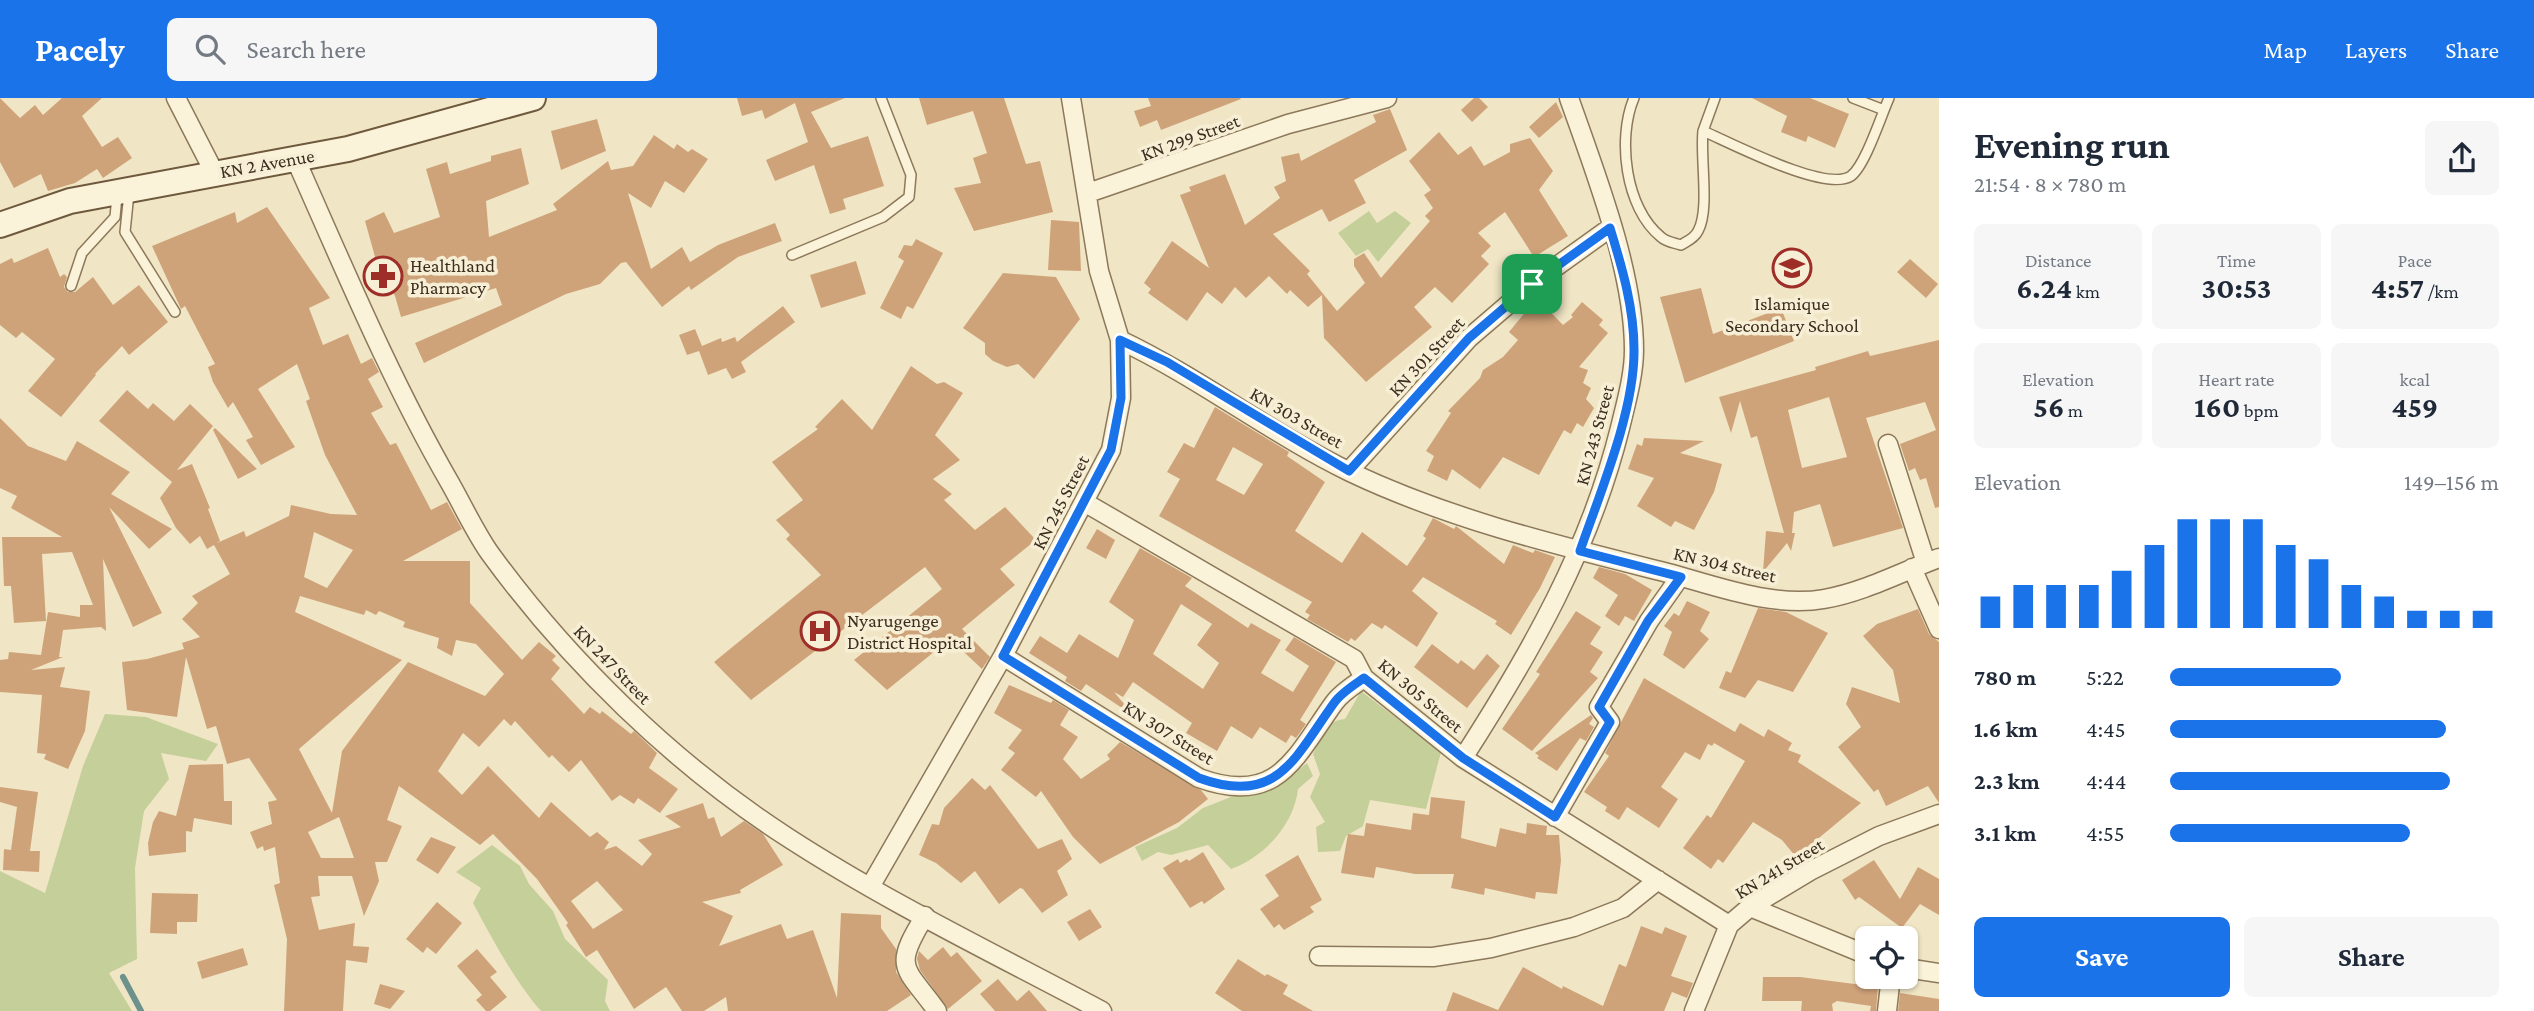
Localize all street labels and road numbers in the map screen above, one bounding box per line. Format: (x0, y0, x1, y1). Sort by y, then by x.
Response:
street label: KN 299 Street (1138, 110, 1243, 165)
street label: KN 2 Avenue (218, 145, 316, 182)
street label: KN 301 Street (1384, 312, 1469, 400)
street label: KN 303 Street (1247, 382, 1347, 453)
street label: KN 243 Street (1571, 382, 1618, 487)
street label: KN 245 Street (1028, 451, 1093, 553)
street label: KN 304 Street (1672, 542, 1779, 587)
street label: KN 247 Street (570, 620, 656, 709)
street label: KN 305 Street (1374, 654, 1468, 737)
street label: KN 307 Street (1119, 696, 1219, 769)
street label: KN 241 Street (1731, 833, 1828, 903)

